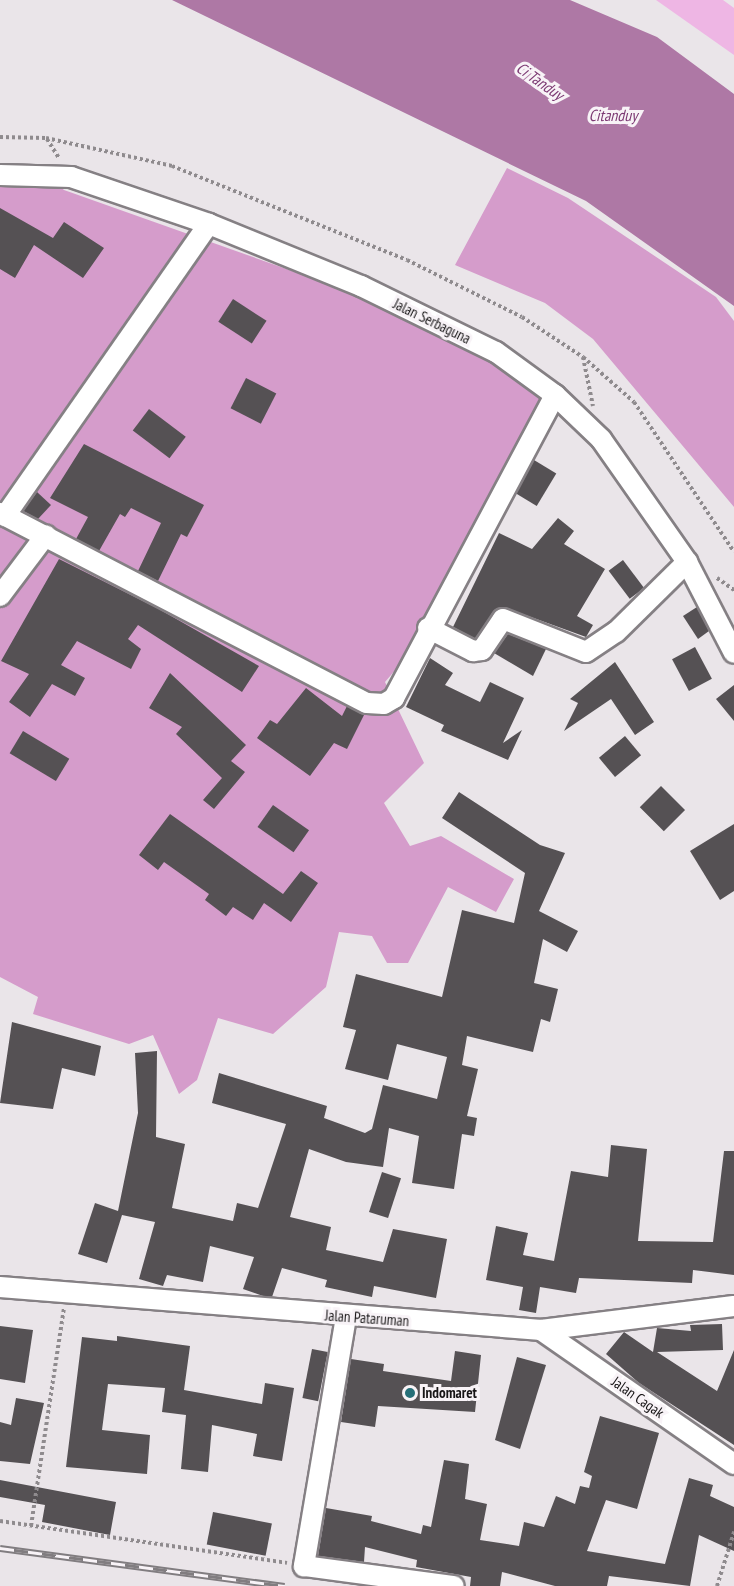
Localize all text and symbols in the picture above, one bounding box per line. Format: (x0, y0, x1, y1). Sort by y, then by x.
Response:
water label: Ci Tanduy (513, 58, 567, 104)
water label: Citanduy (589, 105, 637, 125)
street label: Jalan Serbaguna (390, 295, 474, 347)
street label: Jalan Pataruman (324, 1306, 410, 1330)
street label: Jalan Cagak (608, 1372, 668, 1422)
place label: Indomaret (422, 1384, 477, 1402)
marker: Indomaret (403, 1386, 417, 1400)

